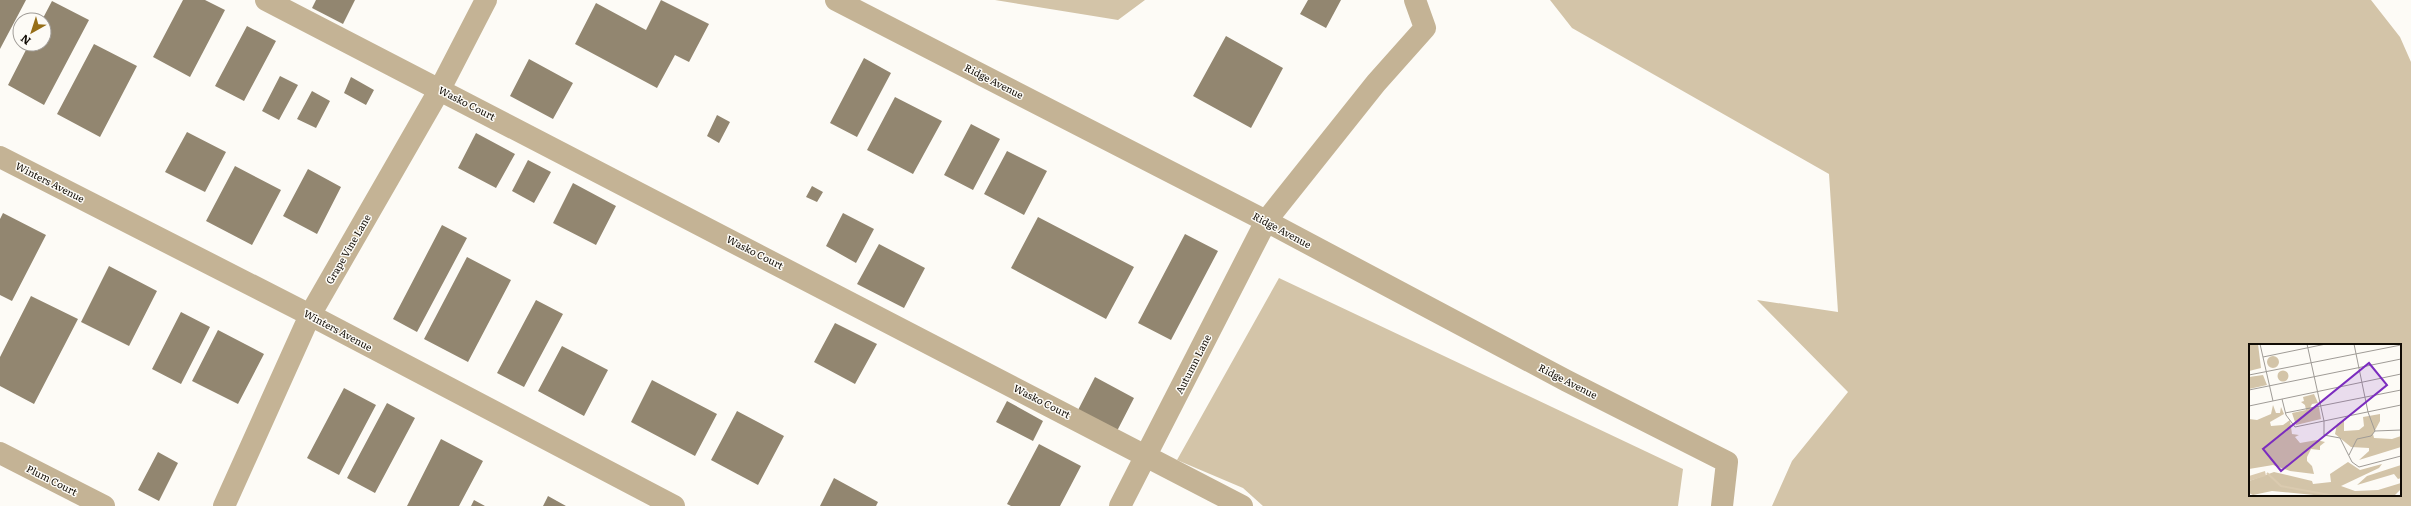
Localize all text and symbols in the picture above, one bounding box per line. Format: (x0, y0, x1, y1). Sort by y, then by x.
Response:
north arrow (12, 12, 52, 52)
text: N (16, 31, 34, 50)
street label: Ridge Avenue (962, 59, 1026, 102)
street label: Wasko Court (436, 82, 498, 123)
street label: Winters Avenue (13, 158, 87, 205)
street label: Ridge Avenue (1250, 208, 1314, 251)
street label: Grape Vine Lane (321, 211, 374, 287)
street label: Wasko Court (724, 231, 786, 272)
street label: Winters Avenue (301, 305, 375, 354)
street label: Autumn Lane (1171, 331, 1214, 396)
inset map (2249, 344, 2401, 496)
street label: Ridge Avenue (1536, 359, 1600, 402)
street label: Wasko Court (1011, 380, 1073, 421)
street label: Plum Court (24, 460, 80, 499)

